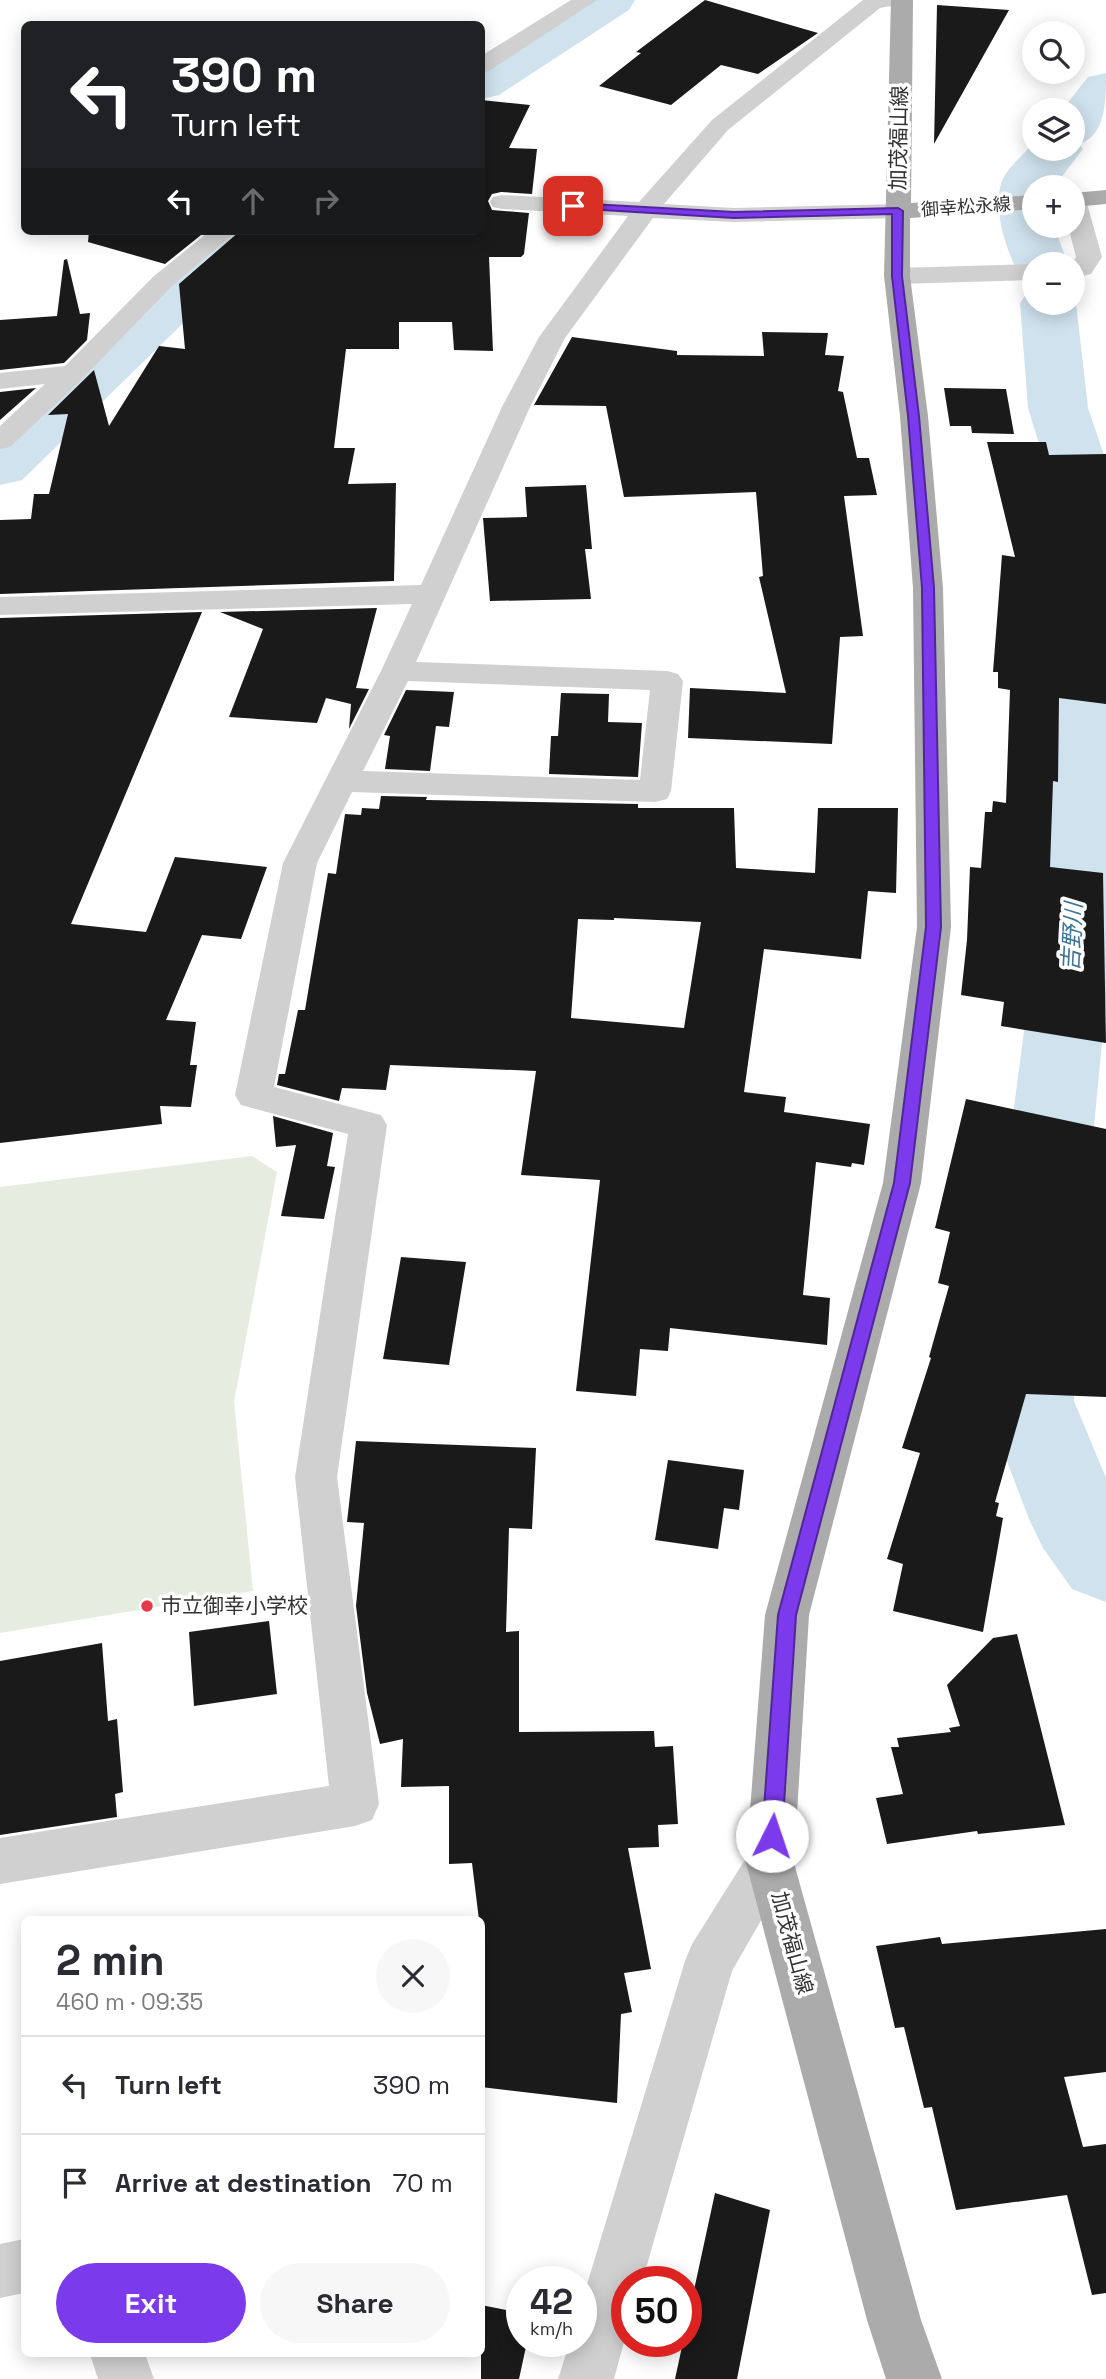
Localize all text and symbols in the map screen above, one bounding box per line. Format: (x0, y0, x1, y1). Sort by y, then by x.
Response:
map controls (1022, 21, 1085, 315)
button: search (1022, 21, 1085, 84)
text: 390 m (171, 44, 317, 106)
icon: left (56, 49, 147, 140)
street label: 加茂福山線 (884, 85, 913, 191)
button: layers (1022, 98, 1085, 161)
text: Turn left (171, 105, 301, 145)
button: + (1022, 175, 1085, 238)
pin (543, 176, 603, 236)
icon: left (161, 182, 199, 220)
icon: ahead (234, 182, 272, 220)
icon: right (307, 182, 345, 220)
icon: arrive (554, 187, 592, 225)
street label: 御幸松永線 (920, 192, 1012, 221)
button: − (1022, 252, 1085, 315)
water label: 吉野川 (1055, 899, 1089, 972)
place label: 市立御幸小学校 (161, 1592, 308, 1619)
marker: 市立御幸小学校 (139, 1598, 155, 1614)
position arrow (735, 1799, 809, 1873)
street label: 加茂福山線 (766, 1889, 819, 1997)
text: 2 min (56, 1934, 165, 1987)
button: close (376, 1939, 450, 2013)
text: 460 m · 09:35 (56, 1987, 203, 2017)
icon: left (56, 2066, 94, 2104)
text: Turn left (115, 2068, 222, 2102)
text: 390 m (373, 2068, 450, 2102)
icon: arrive (56, 2164, 94, 2202)
text: Arrive at destination (115, 2166, 372, 2200)
text: 70 m (393, 2166, 453, 2200)
button: Exit (56, 2263, 246, 2343)
button: Share (260, 2263, 450, 2343)
speed limit sign: 50 (611, 2266, 702, 2357)
text: 42 (530, 2280, 573, 2324)
text: km/h (530, 2317, 573, 2340)

